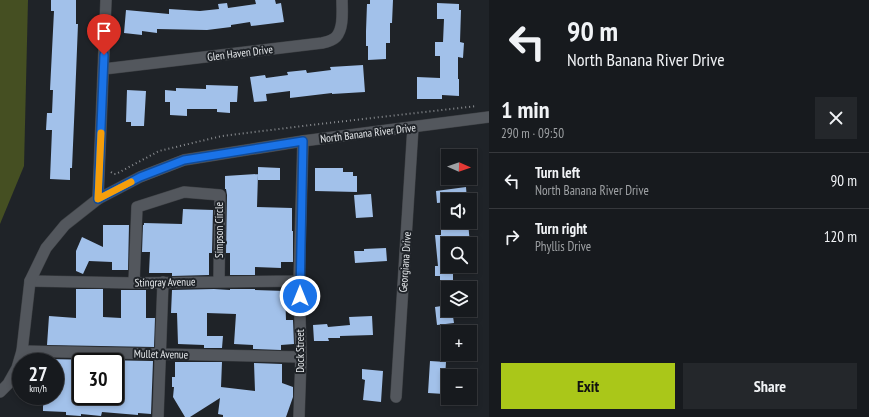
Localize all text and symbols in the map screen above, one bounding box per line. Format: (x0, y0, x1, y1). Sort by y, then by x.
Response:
text: 90 m (567, 12, 618, 49)
pin (87, 14, 121, 55)
icon: left (501, 16, 553, 68)
icon: arrive (93, 20, 115, 42)
street label: Glen Haven Drive (206, 42, 274, 64)
text: North Banana River Drive (567, 48, 725, 71)
text: 1 min (501, 94, 549, 125)
button: close (815, 97, 857, 139)
street label: North Banana River Drive (319, 120, 417, 146)
text: 290 m · 09:50 (501, 125, 564, 142)
north arrow (441, 149, 477, 185)
map controls (441, 149, 477, 405)
text: Turn left (535, 163, 580, 182)
icon: left (501, 170, 523, 192)
text: 90 m (831, 171, 857, 190)
text: North Banana River Drive (535, 182, 649, 199)
button: sound (441, 193, 477, 229)
street label: Simpson Circle (212, 201, 226, 258)
text: Turn right (535, 219, 587, 238)
icon: right (501, 226, 523, 248)
text: 120 m (824, 227, 857, 246)
street label: Georgiana Drive (396, 231, 414, 293)
button: search (441, 237, 477, 273)
text: Phyllis Drive (535, 238, 591, 255)
street label: Stingray Avenue (134, 274, 196, 290)
position arrow (279, 275, 321, 317)
button: layers (441, 281, 477, 317)
button: + (441, 325, 477, 361)
street label: Dock Street (293, 329, 307, 373)
street label: Mullet Avenue (134, 347, 189, 361)
speed limit sign: 30 (72, 353, 124, 405)
text: 27 (28, 361, 48, 387)
button: Exit (501, 363, 675, 409)
button: Share (683, 363, 857, 409)
button: − (441, 369, 477, 405)
text: km/h (29, 382, 47, 395)

